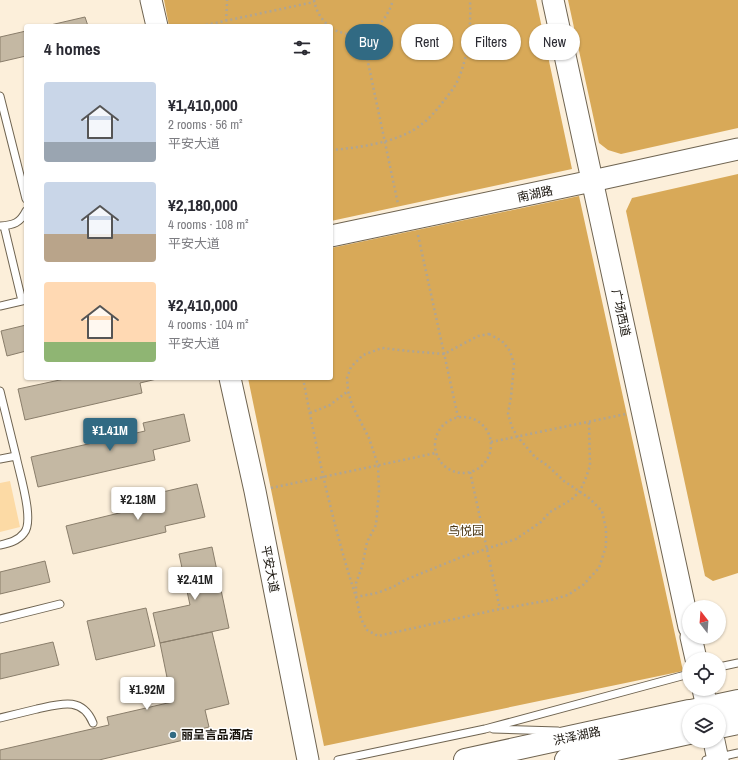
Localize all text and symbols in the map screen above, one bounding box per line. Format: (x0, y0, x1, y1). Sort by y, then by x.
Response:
chip: Buy (345, 24, 393, 60)
chip: Rent (401, 24, 453, 60)
chip: Filters (461, 24, 521, 60)
chip: New (529, 24, 580, 60)
text: 4 homes (44, 37, 101, 60)
icon: filters (291, 37, 313, 59)
text: ¥1,410,000 (168, 93, 238, 116)
icon: home (76, 98, 124, 146)
text: 2 rooms · 56 m² (168, 116, 243, 133)
text: 平安大道 (168, 135, 220, 152)
street label: 南湖路 (516, 182, 554, 206)
text: ¥2,180,000 (168, 193, 238, 216)
icon: home (76, 198, 124, 246)
text: 4 rooms · 108 m² (168, 216, 249, 233)
text: 平安大道 (168, 235, 220, 252)
street label: 广场西道 (608, 288, 634, 338)
text: ¥2,410,000 (168, 293, 238, 316)
icon: home (76, 298, 124, 346)
text: 4 rooms · 104 m² (168, 316, 249, 333)
text: 平安大道 (168, 335, 220, 352)
pin: ¥1.41M (77, 418, 143, 452)
text: ¥1.41M (92, 422, 128, 439)
pin: ¥2.18M (105, 487, 171, 521)
text: ¥2.18M (120, 491, 156, 508)
park label: 鸟悦园 (448, 523, 484, 539)
street label: 平安大道 (258, 544, 282, 594)
pin: ¥2.41M (162, 567, 228, 601)
text: ¥2.41M (177, 571, 213, 588)
north arrow (682, 600, 726, 644)
map controls (682, 600, 726, 748)
button: locate (682, 652, 726, 696)
pin: ¥1.92M (114, 677, 180, 711)
text: ¥1.92M (129, 681, 165, 698)
button: layers (682, 704, 726, 748)
street label: 洪泽湖路 (552, 723, 602, 749)
place label: 丽呈言品酒店 (181, 727, 253, 743)
marker: 丽呈言品酒店 (168, 730, 178, 740)

